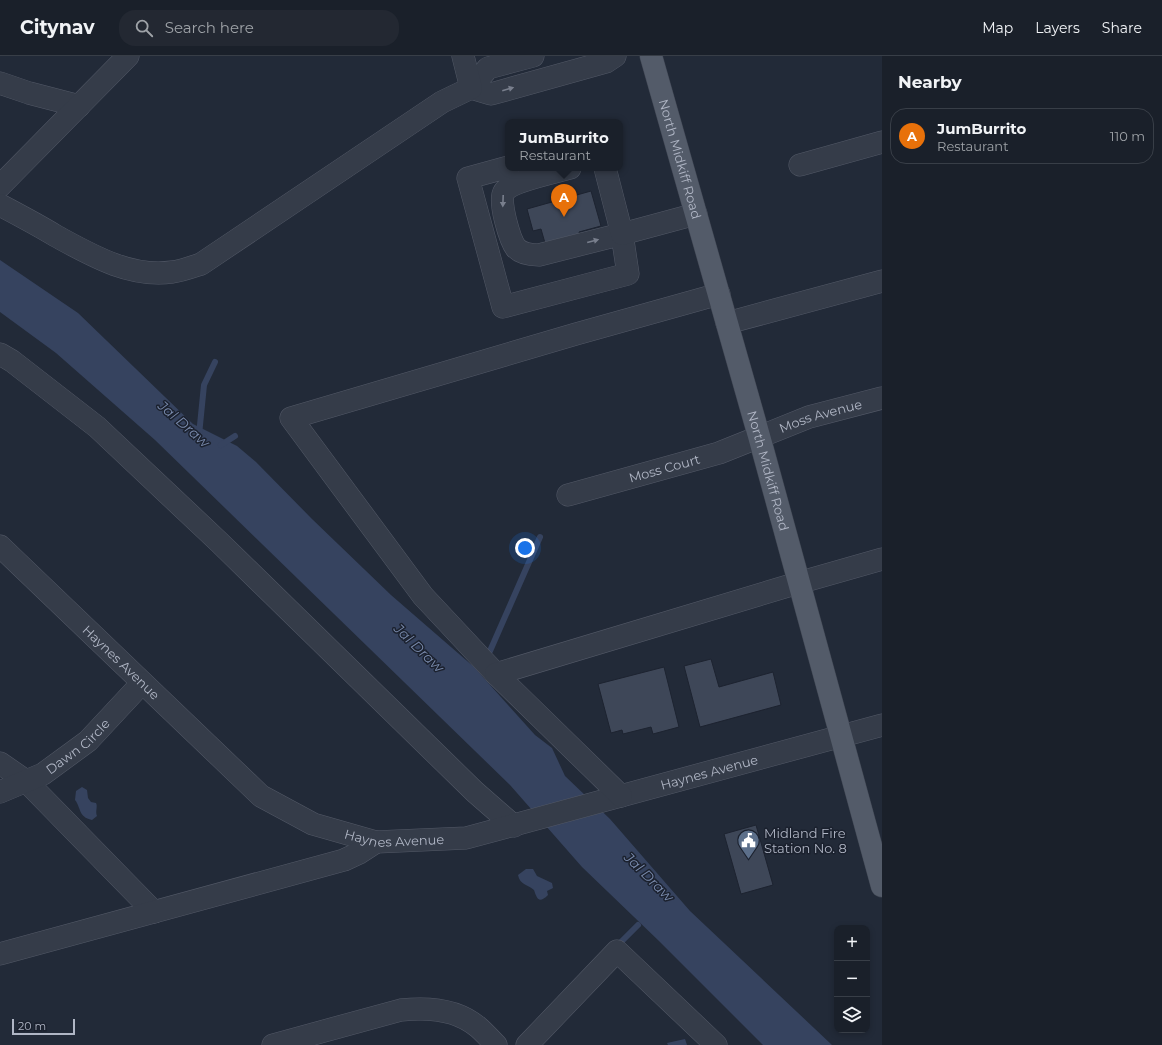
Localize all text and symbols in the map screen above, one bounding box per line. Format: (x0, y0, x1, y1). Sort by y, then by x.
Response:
search box (119, 10, 399, 46)
text: Citynav (20, 16, 95, 39)
icon: search (133, 17, 155, 39)
text: Search here (165, 18, 254, 37)
text: Map (982, 19, 1013, 37)
text: Layers (1035, 19, 1080, 37)
text: Share (1102, 19, 1142, 37)
text: Nearby (898, 72, 962, 92)
one-way arrow (502, 86, 514, 92)
street label: North Midkiff Road (656, 97, 705, 221)
popup (505, 119, 623, 171)
text: JumBurrito (937, 119, 1026, 138)
text: JumBurrito (519, 128, 609, 147)
text: A (907, 128, 917, 144)
text: 110 m (1110, 128, 1145, 144)
text: Restaurant (937, 138, 1008, 154)
text: Restaurant (519, 147, 591, 163)
pin: A (551, 184, 577, 217)
one-way arrow (499, 195, 506, 207)
one-way arrow (587, 238, 599, 244)
water label: Jal Draw (154, 396, 214, 452)
street label: Moss Avenue (777, 396, 864, 436)
street label: North Midkiff Road (744, 409, 793, 533)
street label: Moss Court (627, 451, 702, 486)
your location (515, 538, 535, 558)
water label: Jal Draw (390, 619, 448, 677)
street label: Haynes Avenue (79, 622, 163, 703)
street label: Dawn Circle (42, 715, 113, 777)
street label: Haynes Avenue (658, 751, 760, 793)
street label: Haynes Avenue (343, 825, 445, 850)
place label: Midland Fire Station No. 8 (764, 825, 847, 856)
public building icon: Midland Fire Station No. 8 (736, 827, 762, 860)
water label: Jal Draw (620, 848, 678, 906)
map controls (834, 925, 870, 1033)
button: + (834, 925, 870, 961)
button: − (834, 961, 870, 997)
button: layers (834, 997, 870, 1033)
scale bar (12, 1017, 75, 1036)
text: 20 m (18, 1019, 46, 1033)

